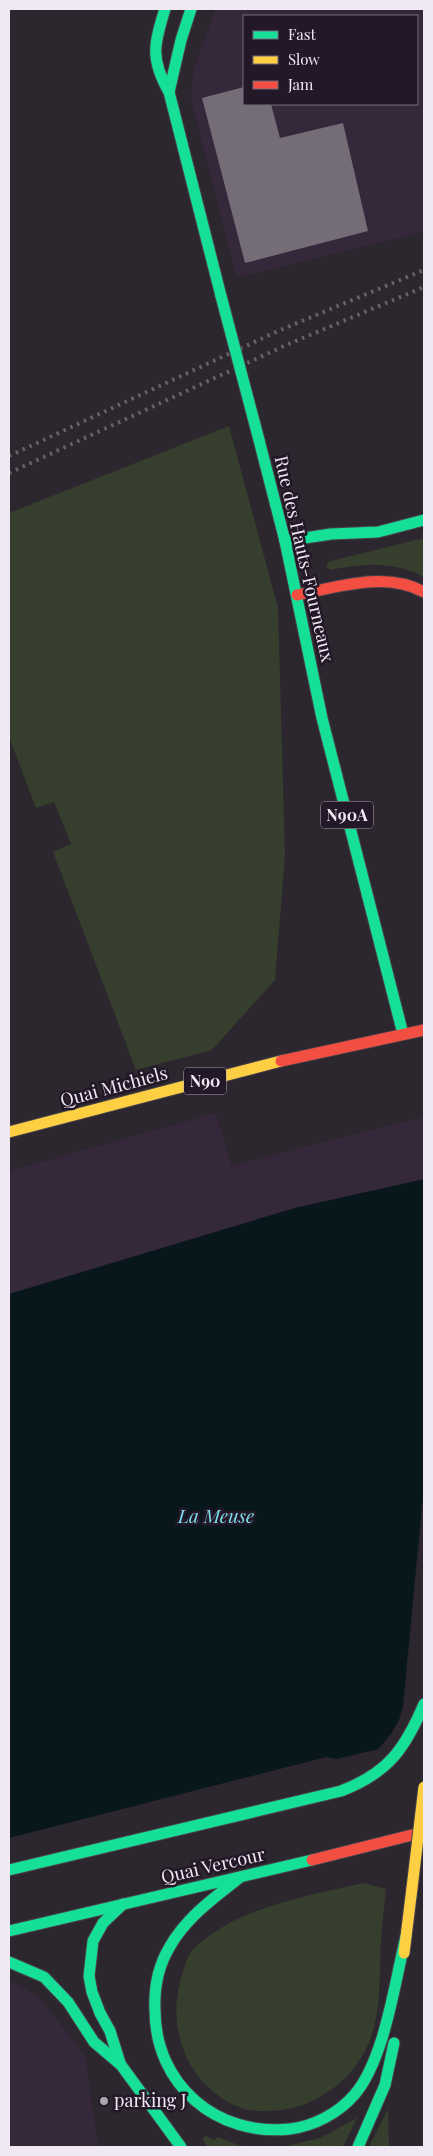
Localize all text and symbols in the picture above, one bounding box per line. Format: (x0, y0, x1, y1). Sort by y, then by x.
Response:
legend (243, 15, 418, 105)
text: Fast (288, 24, 317, 44)
text: Slow (288, 49, 320, 69)
text: Jam (287, 74, 314, 94)
street label: Rue des Hauts-Fourneaux (270, 453, 341, 665)
road number: N90A (321, 802, 373, 828)
street label: Quai Michiels (57, 1060, 170, 1112)
road number: N90 (184, 1068, 226, 1094)
water label: La Meuse (177, 1502, 254, 1528)
street label: Quai Vercour (158, 1841, 267, 1889)
place label: parking J (114, 2088, 187, 2112)
marker: parking J (98, 2095, 110, 2107)

